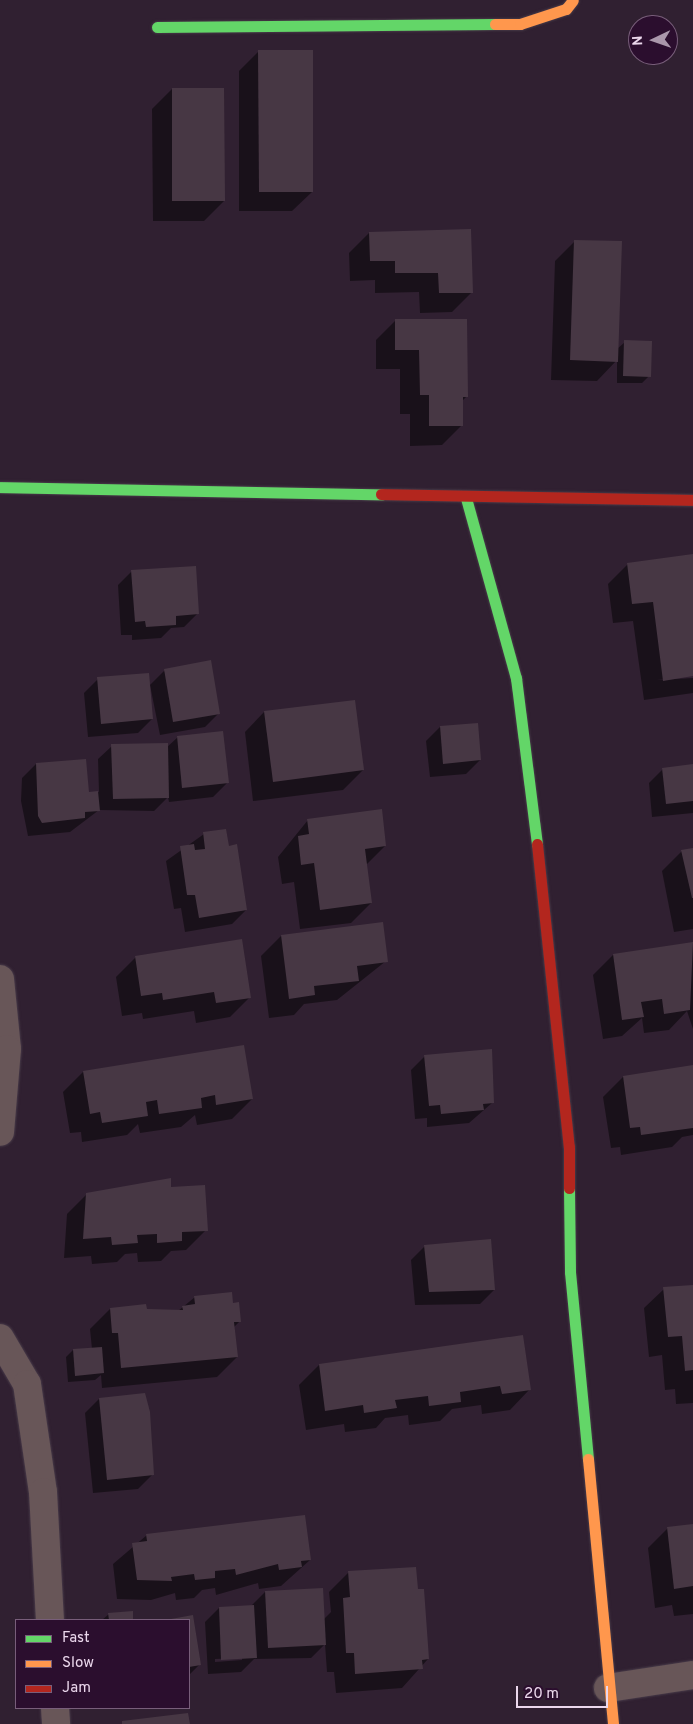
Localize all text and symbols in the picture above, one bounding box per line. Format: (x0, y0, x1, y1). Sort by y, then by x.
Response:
north arrow (628, 15, 678, 65)
text: N (630, 35, 647, 46)
legend (15, 1619, 190, 1709)
text: Fast (62, 1629, 90, 1648)
text: Slow (62, 1654, 94, 1673)
scale bar (518, 1676, 610, 1708)
text: Jam (62, 1679, 91, 1698)
text: 20 m (524, 1685, 559, 1704)

